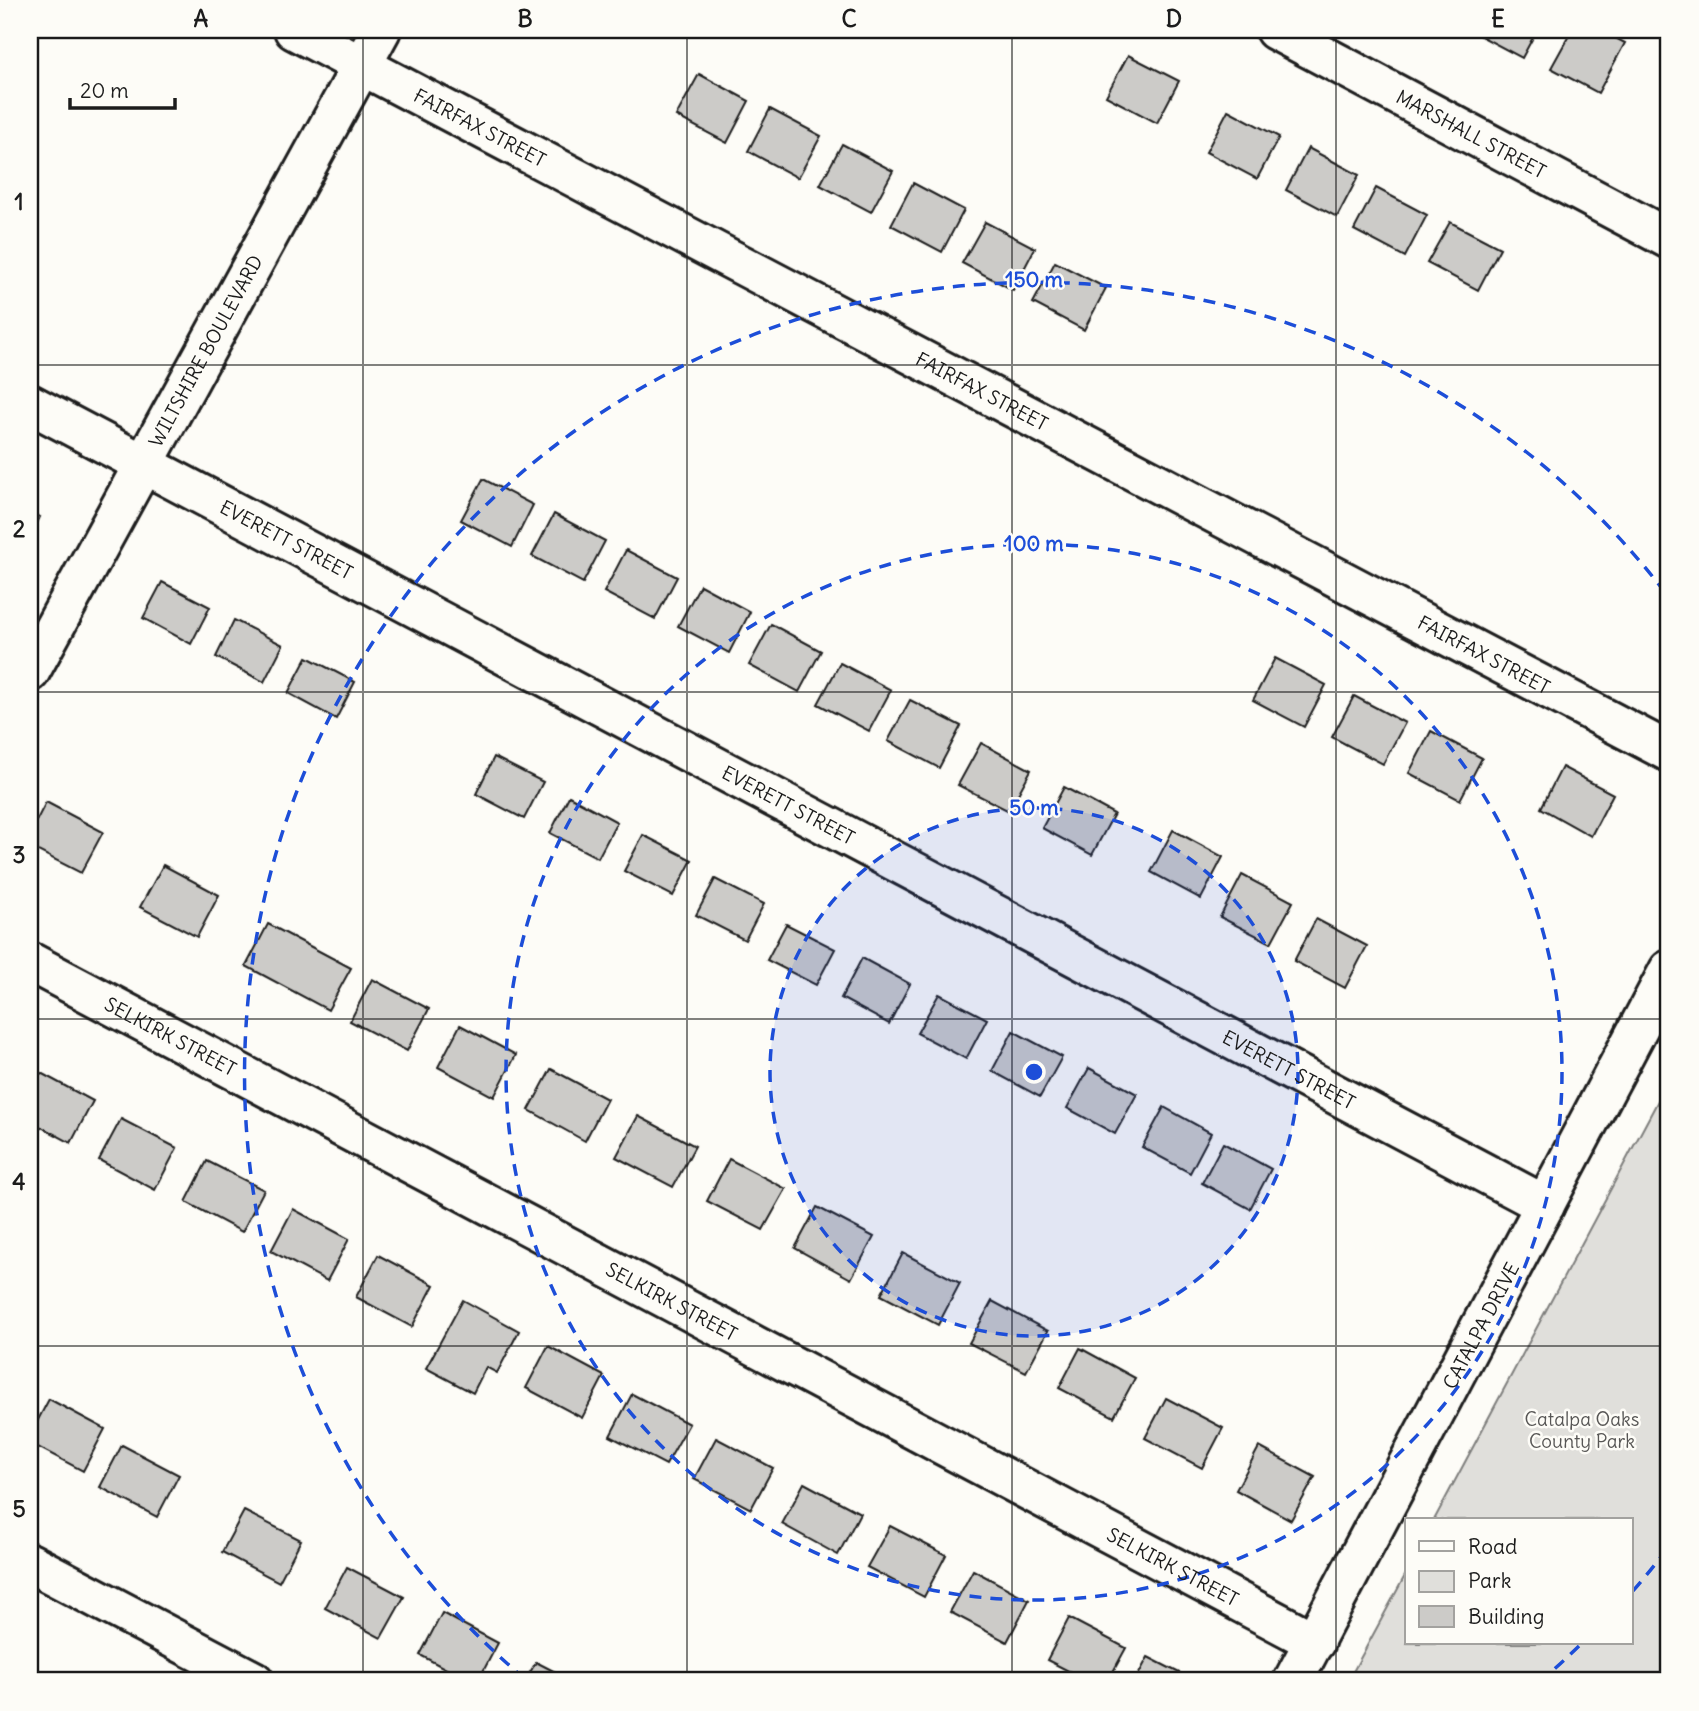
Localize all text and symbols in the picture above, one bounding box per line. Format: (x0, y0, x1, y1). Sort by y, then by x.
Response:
text: A (194, 4, 209, 33)
text: B (517, 4, 533, 33)
text: C (841, 4, 857, 33)
text: D (1166, 4, 1182, 33)
text: E (1491, 4, 1505, 33)
scale bar (70, 66, 175, 110)
text: 20 m (80, 77, 129, 104)
street label: FAIRFAX STREET (410, 83, 550, 172)
street label: MARSHALL STREET (1392, 84, 1550, 184)
text: 1 (14, 187, 24, 216)
street label: WILTSHIRE BOULEVARD (143, 251, 268, 451)
text: 150 m (1005, 266, 1063, 293)
street label: FAIRFAX STREET (912, 347, 1052, 436)
street label: EVERETT STREET (216, 495, 357, 584)
text: 2 (13, 514, 26, 543)
text: 100 m (1004, 530, 1064, 557)
street label: FAIRFAX STREET (1414, 610, 1554, 699)
street label: EVERETT STREET (718, 760, 859, 850)
text: 50 m (1009, 794, 1059, 821)
text: 3 (12, 840, 26, 869)
street label: SELKIRK STREET (101, 992, 240, 1081)
street label: EVERETT STREET (1218, 1025, 1359, 1115)
centre of rings (1022, 1060, 1046, 1084)
text: 4 (12, 1167, 26, 1196)
street label: SELKIRK STREET (602, 1257, 742, 1346)
street label: CATALPA DRIVE (1438, 1258, 1524, 1393)
park label: Catalpa Oaks County Park (1525, 1407, 1639, 1453)
text: 5 (12, 1494, 26, 1523)
legend (1405, 1518, 1632, 1644)
street label: SELKIRK STREET (1103, 1522, 1243, 1611)
text: Road (1468, 1533, 1517, 1560)
text: Park (1468, 1567, 1511, 1594)
text: Building (1468, 1603, 1544, 1630)

